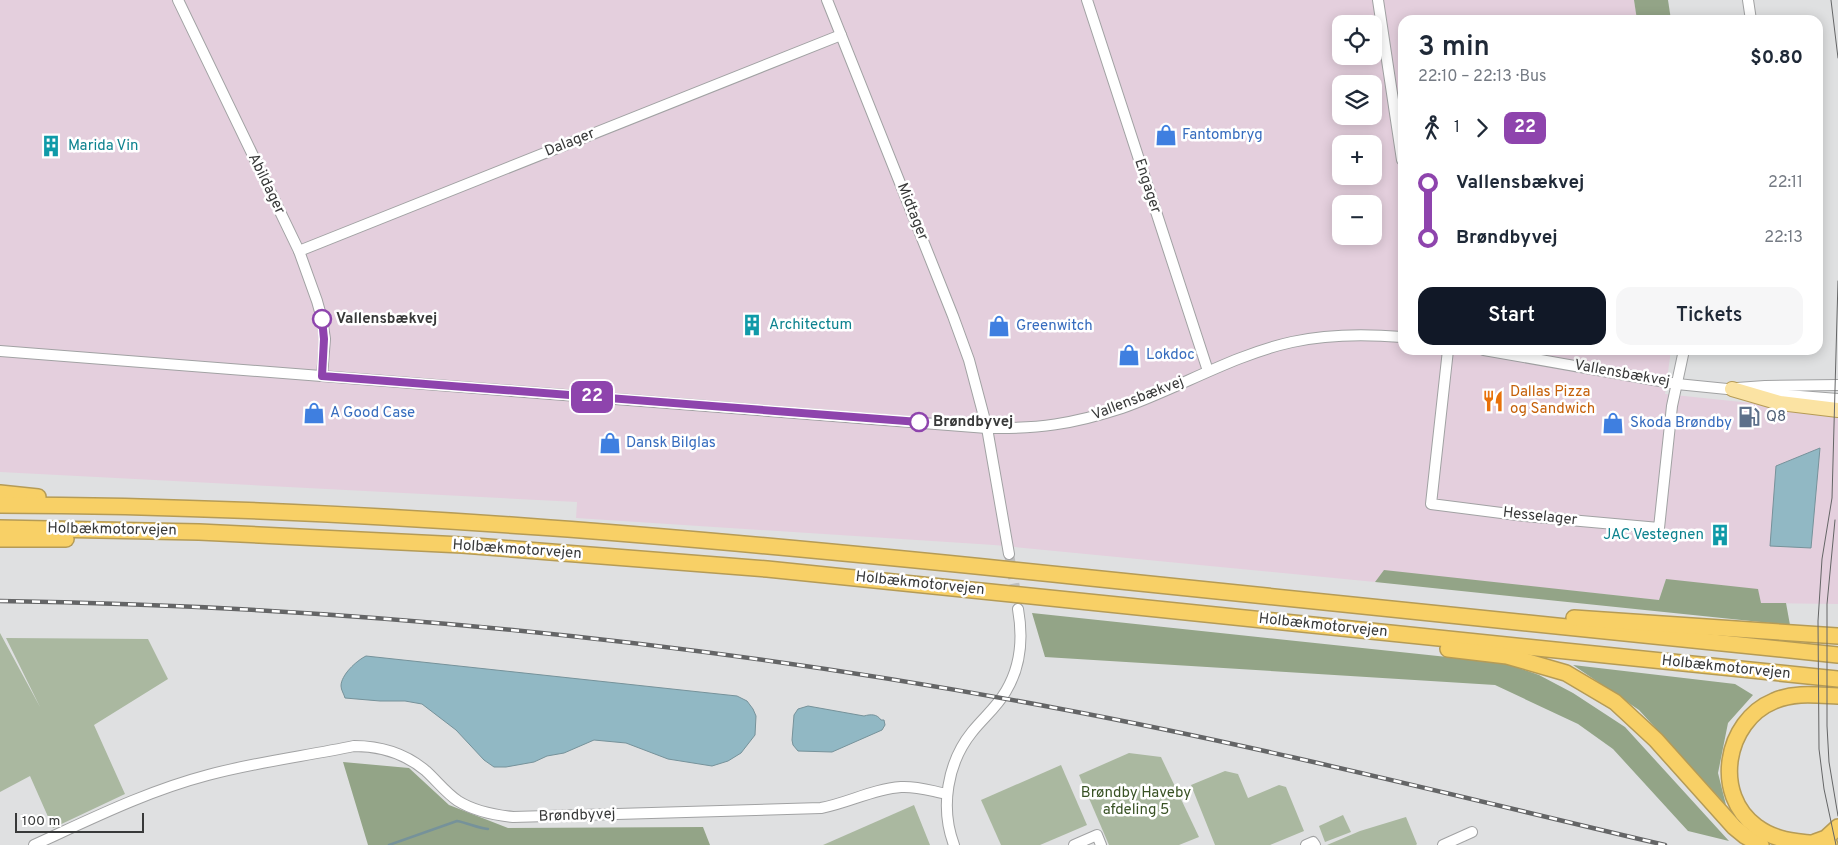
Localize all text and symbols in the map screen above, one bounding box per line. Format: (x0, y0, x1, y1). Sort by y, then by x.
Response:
map controls (1332, 15, 1382, 245)
button: locate (1332, 15, 1382, 65)
text: 3 min (1418, 30, 1490, 66)
text: $0.80 (1750, 46, 1803, 70)
text: 22:10 – 22:13 · Bus (1418, 67, 1546, 87)
button: layers (1332, 75, 1382, 125)
icon: walk (1418, 114, 1446, 142)
icon: forward (1468, 114, 1496, 142)
text: 22 (1514, 116, 1536, 139)
text: 1 (1454, 118, 1460, 138)
shop icon: Fantombryg (1153, 122, 1179, 148)
street label: Dalager (542, 124, 598, 162)
place label: Fantombryg (1182, 126, 1263, 145)
building icon: Marida Vin (38, 133, 64, 159)
button: + (1332, 135, 1382, 185)
place label: Marida Vin (68, 137, 139, 156)
street label: Abildager (243, 150, 289, 218)
street label: Engager (1129, 156, 1165, 216)
text: Vallensbækvej (1456, 171, 1584, 195)
text: 22:11 (1768, 173, 1803, 193)
street label: Midtager (892, 180, 932, 244)
button: − (1332, 195, 1382, 245)
text: Brøndbyvej (1456, 226, 1558, 250)
text: 22:13 (1764, 228, 1803, 248)
button: Start (1418, 287, 1606, 345)
button: Tickets (1616, 287, 1803, 345)
marker: Vallensbækvej (312, 309, 332, 329)
place label: Vallensbækvej (336, 310, 437, 329)
building icon: Architectum (739, 312, 765, 338)
shop icon: Greenwitch (986, 313, 1012, 339)
place label: Architectum (769, 316, 852, 335)
place label: Greenwitch (1016, 317, 1093, 336)
shop icon: Lokdoc (1116, 342, 1142, 368)
place label: Lokdoc (1146, 346, 1195, 365)
street label: Vallensbækvej (1573, 356, 1671, 392)
street label: Vallensbækvej (1089, 373, 1187, 425)
line badge: 22 (570, 381, 614, 413)
place label: Dallas Pizza og Sandwich (1510, 383, 1595, 419)
text: 22 (581, 385, 603, 408)
restaurant icon: Dallas Pizza og Sandwich (1480, 388, 1506, 414)
shop icon: A Good Case (301, 400, 327, 426)
place label: A Good Case (330, 404, 415, 423)
fuel station icon: Q8 (1736, 404, 1762, 430)
place label: Q8 (1766, 408, 1786, 427)
shop icon: Skoda Brøndby (1600, 410, 1626, 436)
marker: Brøndbyvej (909, 412, 929, 432)
place label: Brøndbyvej (933, 413, 1013, 432)
place label: Skoda Brøndby (1630, 414, 1732, 433)
shop icon: Dansk Bilglas (597, 430, 623, 456)
place label: Dansk Bilglas (626, 434, 716, 453)
street label: Hesselager (1502, 504, 1578, 530)
street label: Holbækmotorvejen (47, 519, 177, 541)
building icon: JAC Vestegnen (1707, 522, 1733, 548)
place label: JAC Vestegnen (1603, 526, 1704, 545)
street label: Holbækmotorvejen (452, 536, 582, 564)
street label: Holbækmotorvejen (855, 568, 985, 600)
street label: Holbækmotorvejen (1258, 610, 1388, 642)
street label: Holbækmotorvejen (1661, 652, 1791, 684)
park label: Brøndby Haveby afdeling 5 (1081, 784, 1191, 820)
street label: Brøndbyvej (538, 805, 616, 827)
scale bar (15, 810, 144, 833)
text: 100 m (22, 813, 60, 830)

